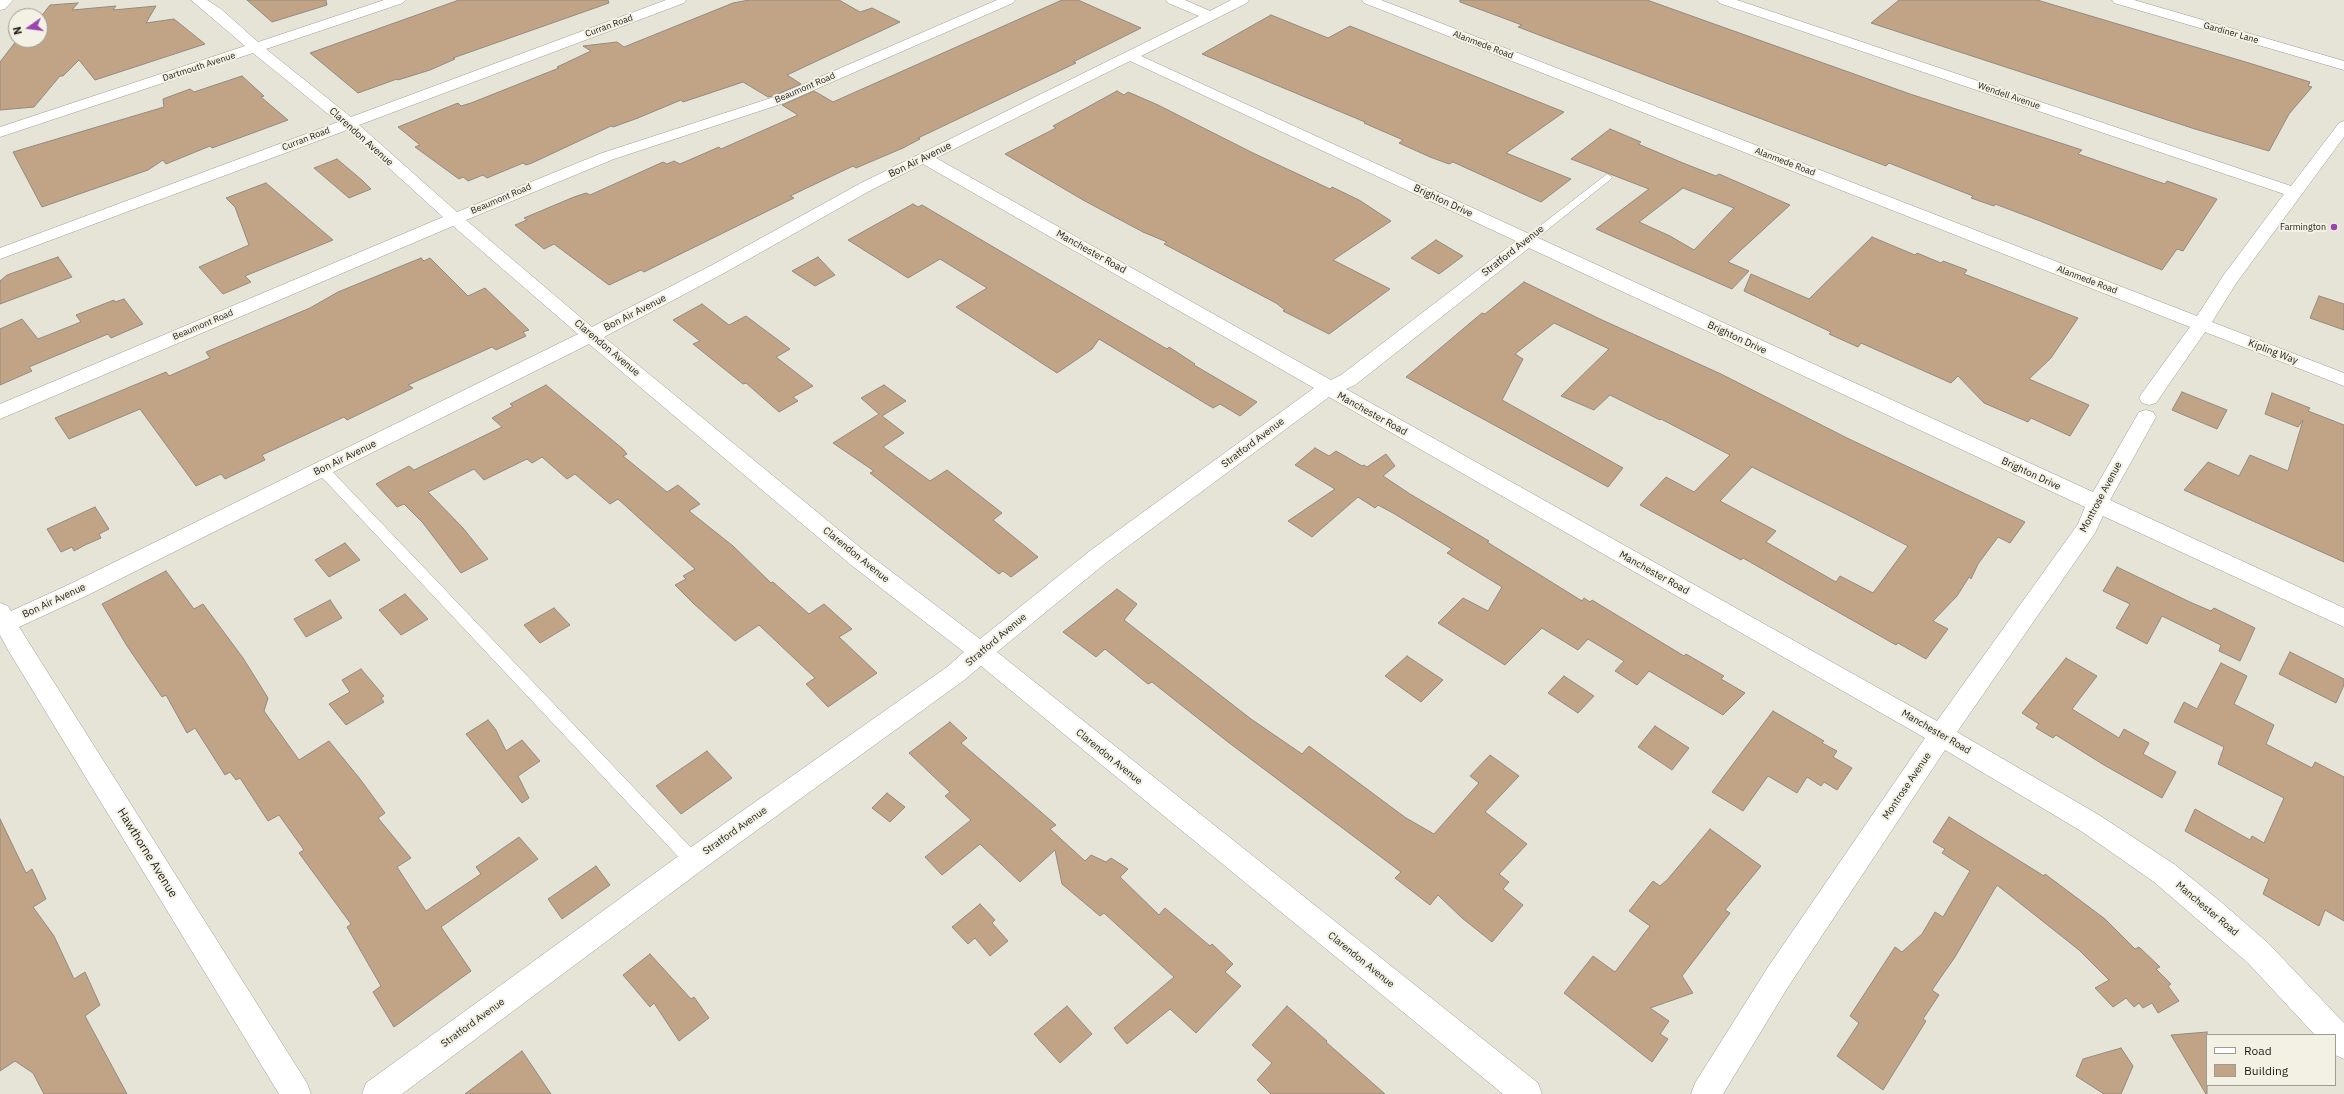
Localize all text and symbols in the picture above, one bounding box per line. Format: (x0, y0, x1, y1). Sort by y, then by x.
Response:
north arrow (8, 8, 48, 48)
street label: Curran Road (584, 12, 634, 40)
street label: Gardiner Lane (2202, 20, 2260, 46)
text: N (10, 25, 25, 36)
street label: Alanmede Road (1451, 29, 1515, 61)
street label: Dartmouth Avenue (161, 50, 237, 84)
street label: Beaumont Road (773, 70, 837, 106)
street label: Wendell Avenue (1976, 80, 2042, 112)
street label: Clarendon Avenue (327, 105, 395, 169)
street label: Curran Road (281, 125, 331, 153)
street label: Bon Air Avenue (887, 140, 953, 180)
street label: Alanmede Road (1753, 146, 1817, 178)
street label: Beaumont Road (469, 181, 533, 217)
street label: Brighton Drive (1411, 182, 1475, 220)
place label: Farmington (2280, 222, 2326, 232)
marker: Farmington (2329, 222, 2339, 232)
street label: Stratford Avenue (1479, 223, 1547, 279)
street label: Manchester Road (1054, 228, 1128, 276)
street label: Alanmede Road (2055, 264, 2119, 296)
street label: Bon Air Avenue (602, 292, 668, 334)
street label: Beaumont Road (171, 307, 235, 343)
street label: Clarendon Avenue (572, 317, 642, 379)
street label: Brighton Drive (1705, 319, 1769, 357)
street label: Kipling Way (2246, 337, 2300, 367)
street label: Manchester Road (1335, 390, 1409, 438)
street label: Stratford Avenue (1219, 415, 1287, 471)
street label: Bon Air Avenue (312, 438, 378, 478)
street label: Brighton Drive (1999, 455, 2063, 493)
street label: Montrose Avenue (2077, 460, 2125, 534)
street label: Clarendon Avenue (820, 525, 892, 585)
street label: Manchester Road (1617, 549, 1691, 597)
street label: Bon Air Avenue (20, 581, 88, 621)
street label: Stratford Avenue (963, 611, 1029, 669)
street label: Manchester Road (1899, 707, 1973, 757)
street label: Clarendon Avenue (1073, 727, 1145, 787)
street label: Montrose Avenue (1880, 750, 1934, 822)
street label: Stratford Avenue (701, 804, 769, 858)
street label: Hawthorne Avenue (114, 806, 180, 900)
street label: Manchester Road (2173, 879, 2241, 939)
street label: Clarendon Avenue (1325, 930, 1397, 990)
street label: Stratford Avenue (439, 996, 507, 1050)
legend (2206, 1034, 2336, 1086)
text: Road (2244, 1043, 2272, 1058)
text: Building (2244, 1063, 2288, 1078)

